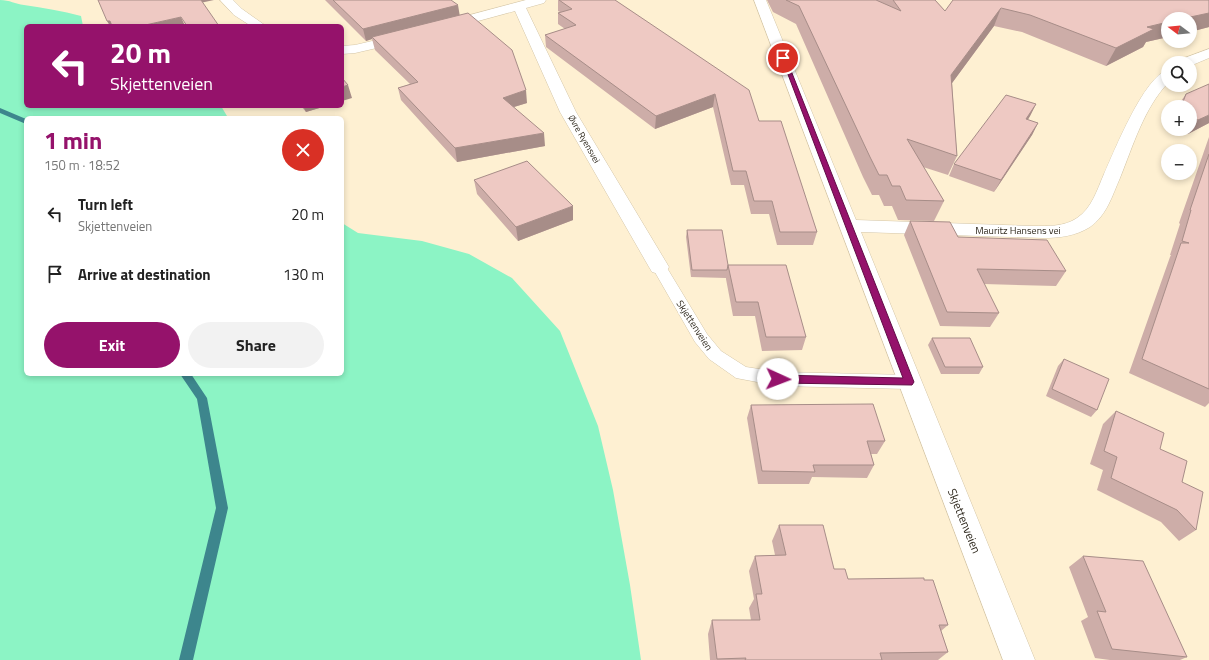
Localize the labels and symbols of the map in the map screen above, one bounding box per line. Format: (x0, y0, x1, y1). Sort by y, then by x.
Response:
north arrow (1161, 12, 1197, 48)
pin (766, 41, 800, 75)
street label: Øvre Ryensvei (565, 112, 604, 165)
street label: Mauritz Hansens vei (975, 223, 1061, 238)
street label: Skjettenveien (673, 297, 716, 353)
position arrow (757, 358, 799, 400)
street label: Skjettenveien (943, 485, 986, 556)

